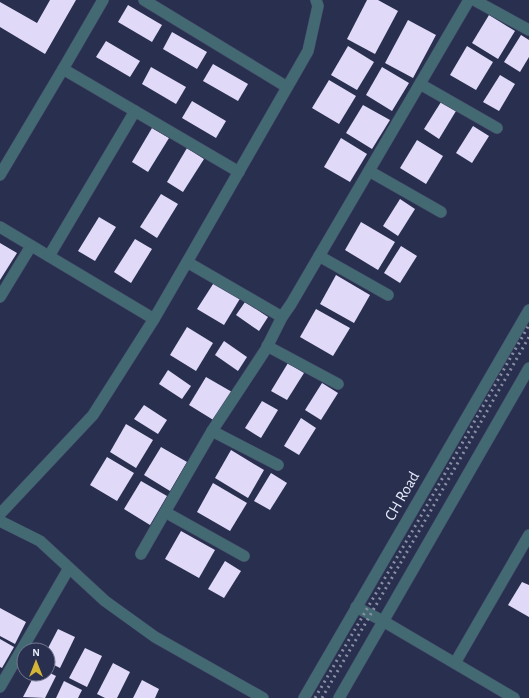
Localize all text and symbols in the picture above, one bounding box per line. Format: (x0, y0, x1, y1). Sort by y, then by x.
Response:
street label: CH Road (382, 469, 422, 523)
north arrow (16, 642, 56, 682)
text: N (32, 647, 40, 658)

